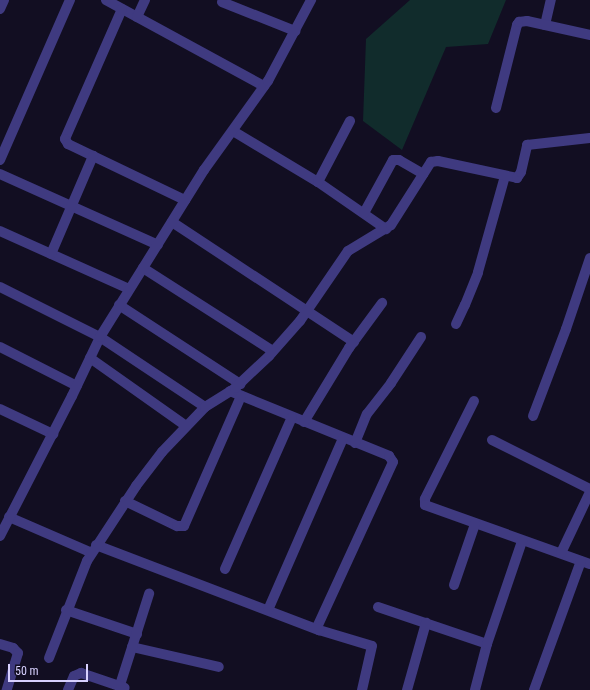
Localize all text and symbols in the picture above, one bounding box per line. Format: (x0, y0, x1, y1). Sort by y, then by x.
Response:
scale bar (10, 656, 90, 682)
text: 50 m (15, 664, 39, 678)

